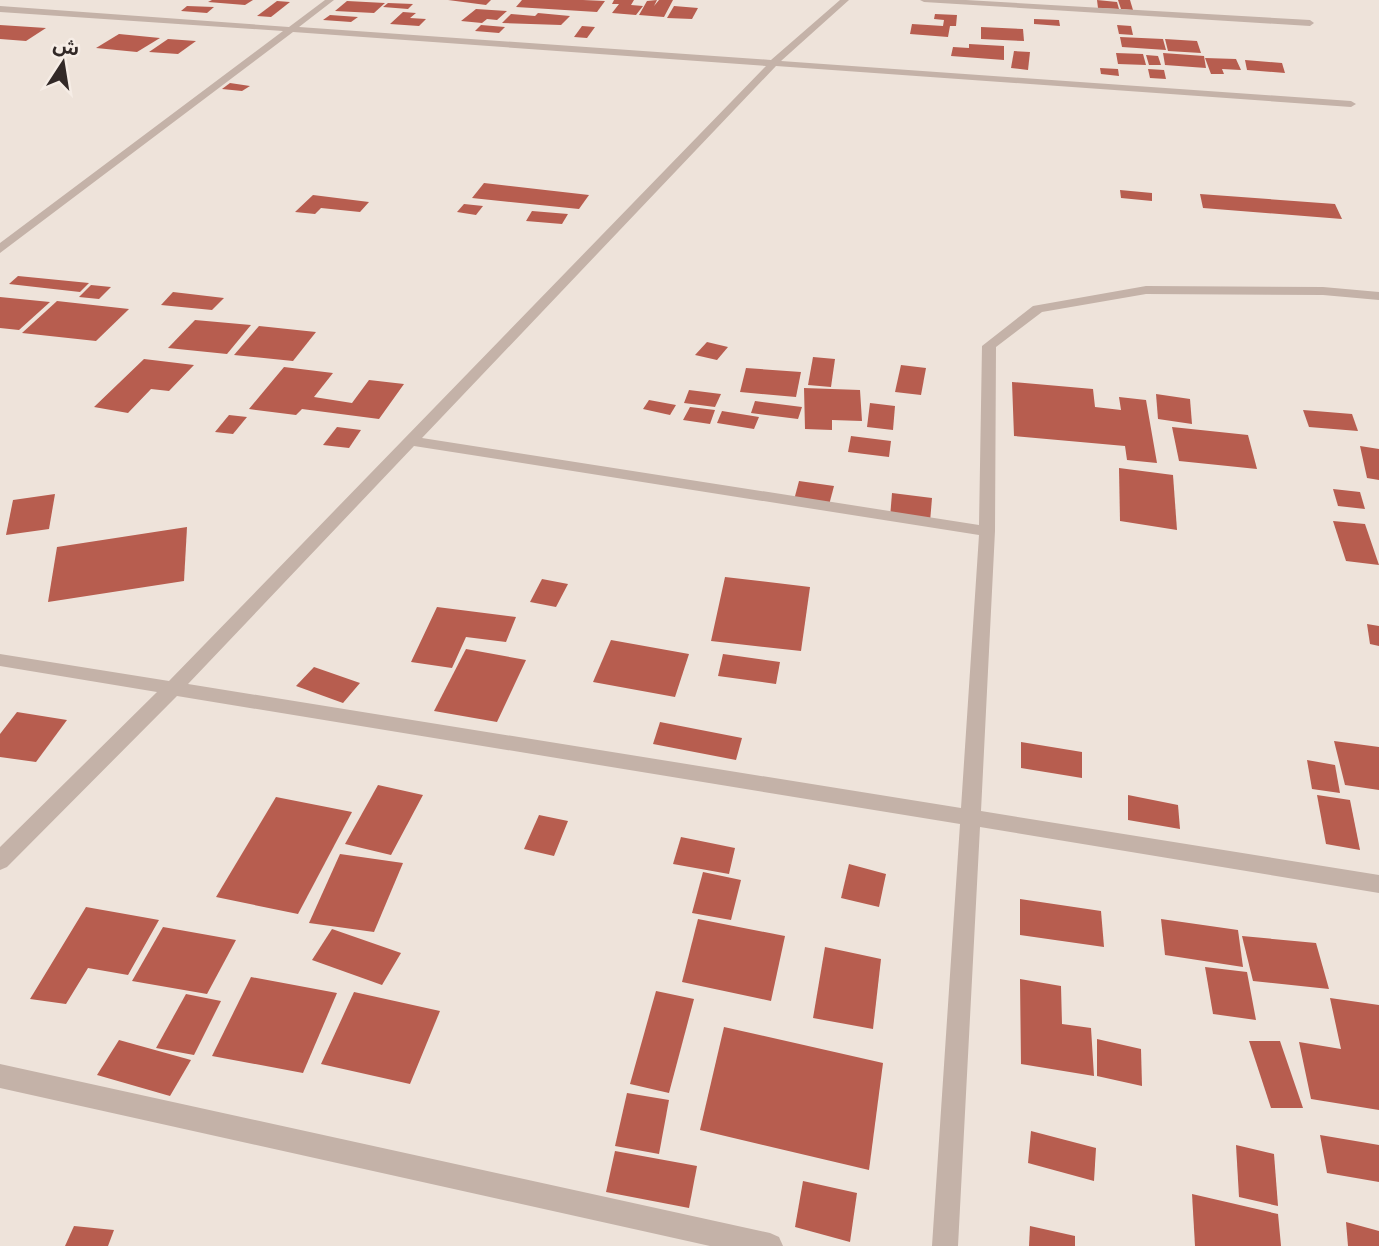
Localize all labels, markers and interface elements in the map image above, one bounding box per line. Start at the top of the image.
north arrow [28,28,98,98]
text: ش [51,33,82,62]

